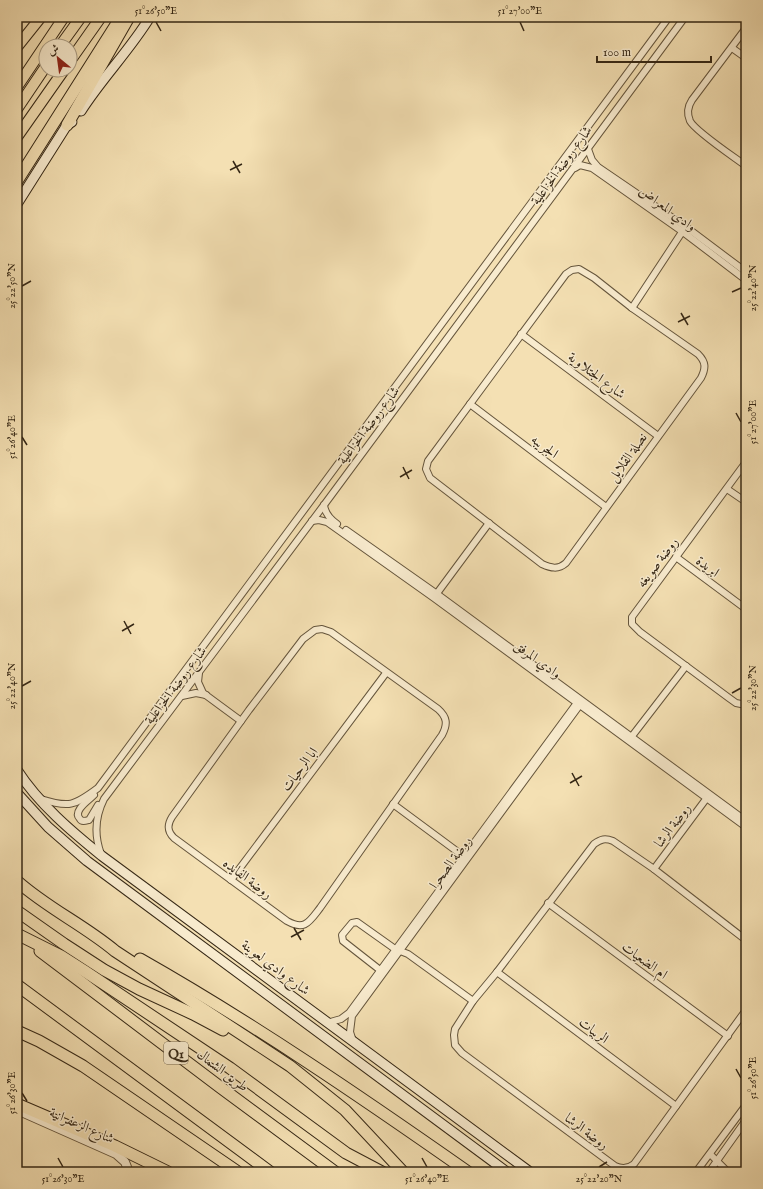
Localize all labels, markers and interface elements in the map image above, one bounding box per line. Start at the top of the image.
text: 51°26'50"E [135,5,177,18]
text: 51°27'00"E [498,5,542,18]
north arrow [38,38,78,78]
scale bar [597,38,711,64]
text: ش [45,41,62,59]
text: 100 m [603,45,631,60]
street label: شارع روضة الخزاعلية [527,123,598,210]
street label: وادي المعراض [634,182,700,237]
text: 25°22'50"N [6,263,19,309]
text: 25°22'40"N [747,264,760,312]
street label: شارع الجتلاوية [563,348,629,405]
street label: شارع روضة الخزاعلية [334,383,406,469]
text: 51°27'00"E [747,400,760,444]
text: 51°26'40"E [6,415,19,459]
street label: نصلة القلايل [604,429,653,486]
street label: الجريبه [527,431,562,463]
street label: روضة صويغه [633,534,683,591]
street label: ابريدة [692,552,723,582]
street label: وادي المرفق [509,637,565,685]
street label: شارع روضة الخزاعلية [141,643,213,729]
text: 25°22'40"N [6,662,19,710]
text: 25°22'30"N [747,665,760,711]
street label: ابا الرحيات [277,744,322,795]
street label: روضة الرشا [650,800,695,851]
street label: روضة الصحرا [426,833,476,893]
street label: روضة الفايده [219,854,276,903]
street label: شارع وادي لعوينة [236,936,313,1001]
street label: ام الضعيات [616,938,671,986]
street label: الربيات [575,1014,612,1048]
road number: Q1 [164,1042,188,1064]
street label: طريق الشمال [193,1045,252,1096]
text: 51°26'50"E [747,1057,760,1099]
text: 51°26'30"E [6,1072,19,1114]
street label: شارع الزعفرانية [46,1104,117,1150]
street label: روضة الرشا [561,1109,612,1154]
text: 51°26'30"E [42,1173,84,1186]
text: 51°26'40"E [405,1173,449,1186]
text: 25°22'20"N [576,1173,623,1186]

